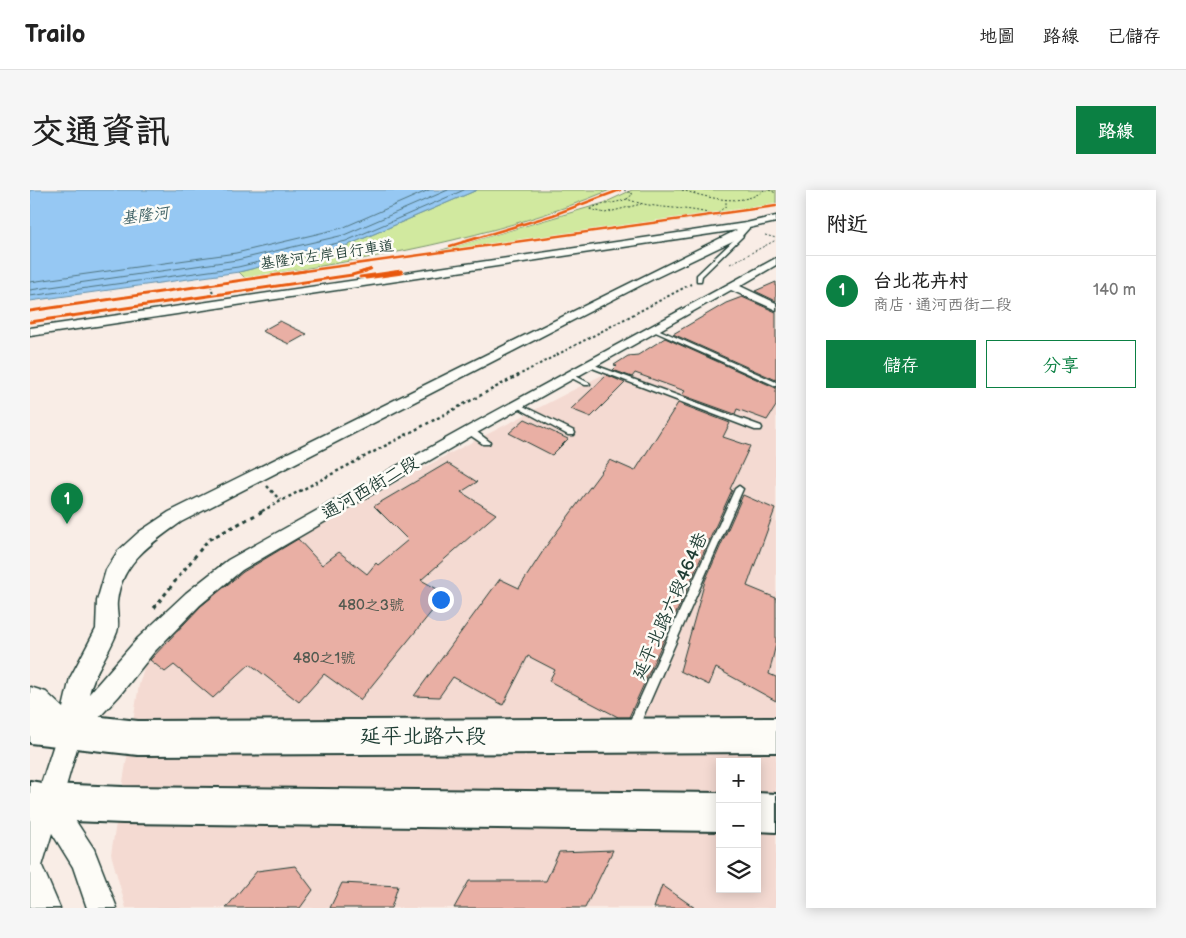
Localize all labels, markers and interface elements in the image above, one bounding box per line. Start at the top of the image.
text: Trailo [25,20,85,49]
text: 地圖 [979,26,1015,47]
text: 路線 [1043,26,1079,47]
text: 已儲存 [1107,26,1161,47]
button: 路線 [1076,106,1156,154]
text: 交通資訊 [30,111,170,154]
water label: 基隆河 [120,203,173,228]
text: 附近 [826,212,868,237]
street label: 基隆河左岸自行車道 [259,236,395,274]
text: 台北花卉村 [873,270,968,293]
text: 1 [839,281,845,300]
text: 140 m [1093,281,1136,300]
text: 商店 · 通河西街二段 [873,296,1011,315]
button: 儲存 [826,340,976,388]
button: 分享 [986,340,1136,388]
street label: 通河西街二段 [318,452,422,524]
pin: 1 [51,483,83,524]
street label: 延平北路六段464巷 [628,529,712,683]
your location [428,587,454,613]
house number: 480之3號 [338,596,404,615]
house number: 480之1號 [293,649,355,668]
street label: 延平北路六段 [360,724,486,749]
map controls [716,758,761,893]
button: + [716,758,761,803]
button: − [716,803,761,848]
button: layers [716,848,761,893]

